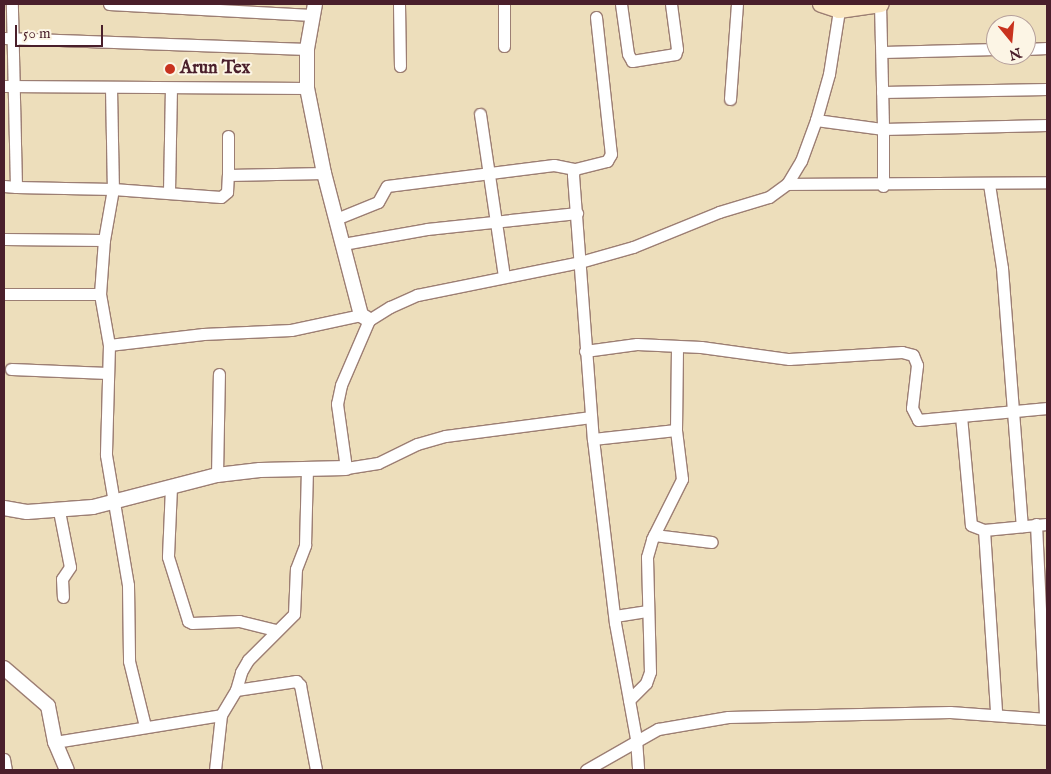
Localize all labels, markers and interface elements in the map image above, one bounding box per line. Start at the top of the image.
scale bar [18,15,105,47]
north arrow [986,15,1036,65]
text: 50 m [23,24,51,43]
text: N [1007,43,1024,64]
place label: Arun Tex [180,58,250,80]
marker: Arun Tex [164,63,176,75]

